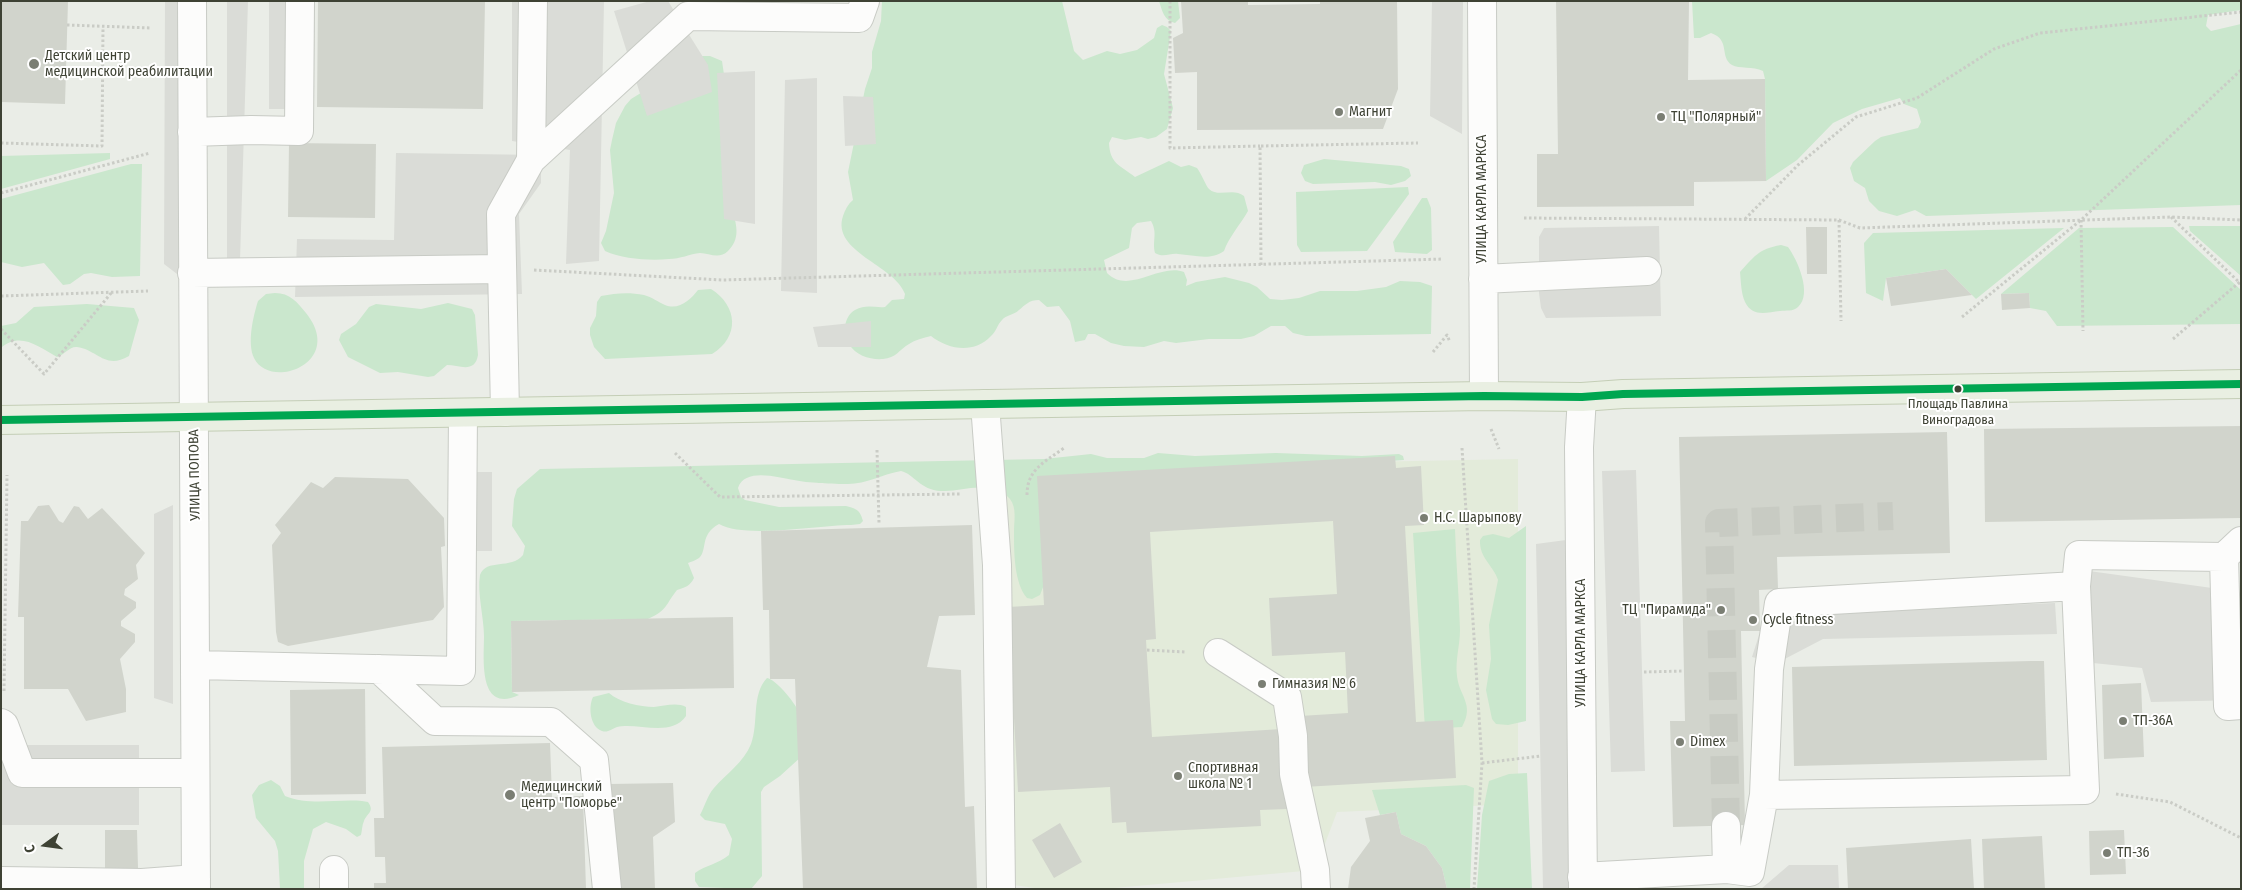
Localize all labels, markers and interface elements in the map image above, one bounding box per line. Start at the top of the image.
place label: Детский центр медицинской реабилитации [45,48,213,80]
marker: Детский центр медицинской реабилитации [27,57,41,71]
place label: Магнит [1349,104,1392,120]
marker: Магнит [1333,106,1345,118]
place label: ТЦ "Полярный" [1671,109,1761,125]
marker: ТЦ "Полярный" [1655,111,1667,123]
street label: УЛИЦА КАРЛА МАРКСА [1474,135,1490,263]
marker: Площадь Павлина Виноградова [1953,384,1963,394]
place label: Площадь Павлина Виноградова [1908,396,2008,427]
street label: УЛИЦА ПОПОВА [186,429,204,521]
place label: Н.С. Шарыпову [1434,510,1522,526]
marker: Н.С. Шарыпову [1418,512,1430,524]
street label: УЛИЦА КАРЛА МАРКСА [1573,579,1589,707]
place label: ТЦ "Пирамида" [1622,602,1711,618]
marker: ТЦ "Пирамида" [1715,604,1727,616]
place label: Cycle fitness [1763,612,1833,628]
marker: Cycle fitness [1747,614,1759,626]
place label: Гимназия № 6 [1272,676,1356,692]
marker: Гимназия № 6 [1256,678,1268,690]
place label: ТП-36А [2133,713,2173,729]
marker: ТП-36А [2117,715,2129,727]
place label: Dimex [1690,734,1725,750]
marker: Dimex [1674,736,1686,748]
place label: Спортивная школа № 1 [1188,760,1258,792]
marker: Спортивная школа № 1 [1172,770,1184,782]
place label: Медицинский центр "Поморье" [521,779,622,812]
marker: Медицинский центр "Поморье" [503,788,517,802]
north arrow [20,820,70,870]
text: С [21,843,39,854]
place label: ТП-36 [2117,845,2150,861]
marker: ТП-36 [2101,847,2113,859]

